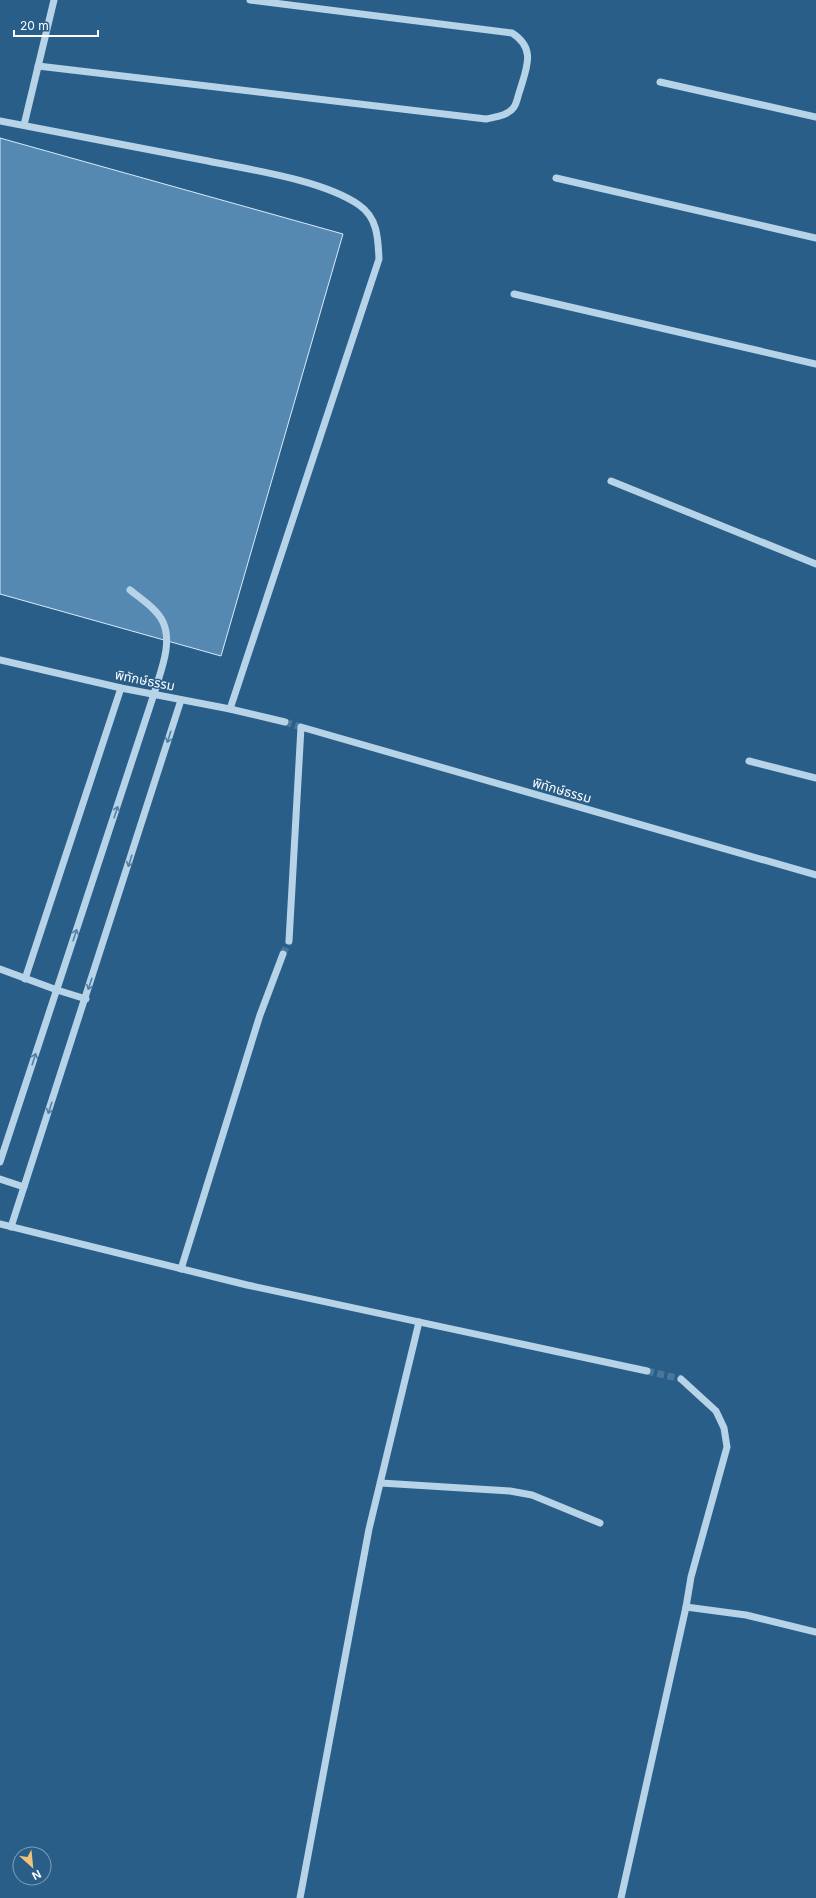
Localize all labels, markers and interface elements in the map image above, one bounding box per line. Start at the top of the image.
scale bar [14,12,98,38]
text: 20 m [20,18,49,33]
street label: พิทักษ์ธรรม [114,666,176,694]
one-way arrow [165,730,173,742]
street label: พิทักษ์ธรรม [531,774,593,806]
one-way arrow [112,806,120,818]
one-way arrow [126,854,133,867]
one-way arrow [72,929,79,942]
one-way arrow [86,978,93,991]
one-way arrow [31,1053,38,1066]
one-way arrow [46,1101,53,1114]
north arrow [12,1846,52,1886]
text: N [30,1867,43,1883]

